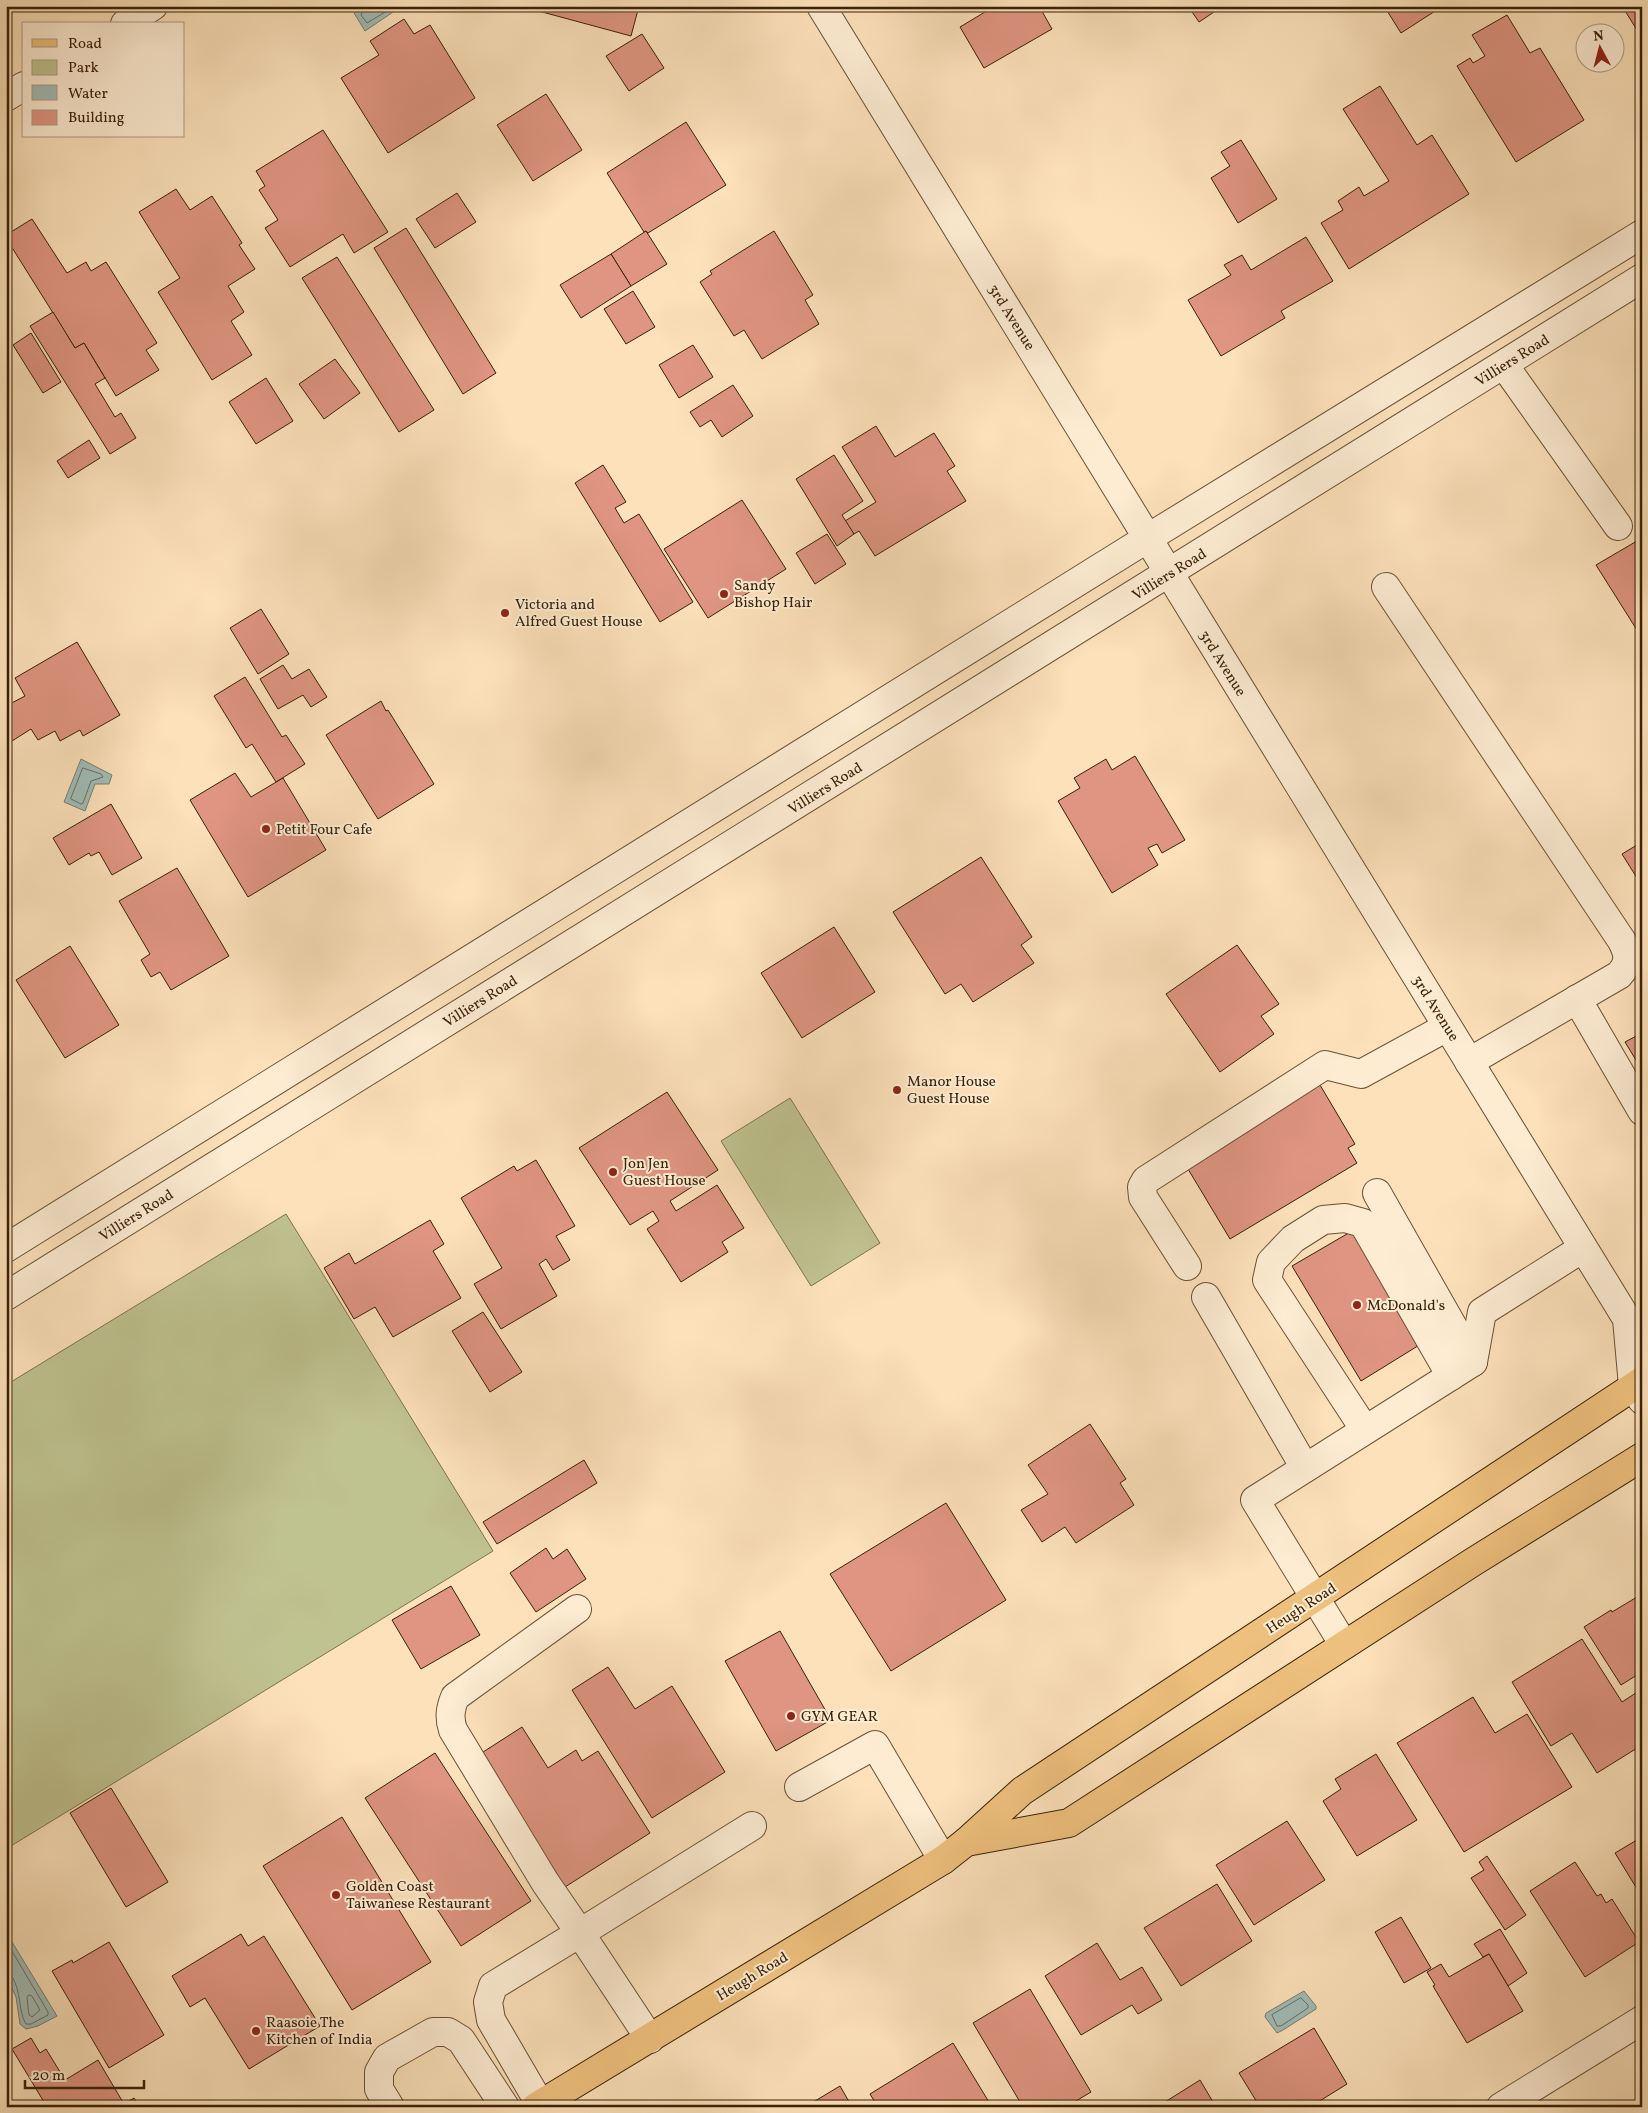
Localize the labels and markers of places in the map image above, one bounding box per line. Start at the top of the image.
place label: Sandy Bishop Hair [734,576,812,614]
marker: Sandy Bishop Hair [718,588,730,600]
place label: Victoria and Alfred Guest House [515,595,643,633]
marker: Victoria and Alfred Guest House [499,607,511,619]
place label: Petit Four Cafe [276,820,372,841]
marker: Petit Four Cafe [260,823,272,835]
place label: Manor House Guest House [907,1072,996,1110]
marker: Manor House Guest House [891,1084,903,1096]
place label: Jon Jen Guest House [623,1154,706,1192]
marker: Jon Jen Guest House [607,1166,619,1178]
place label: McDonald's [1367,1296,1445,1317]
marker: McDonald's [1351,1299,1363,1311]
place label: GYM GEAR [801,1707,878,1728]
marker: GYM GEAR [785,1710,797,1722]
place label: Golden Coast Taiwanese Restaurant [346,1877,490,1915]
marker: Golden Coast Taiwanese Restaurant [330,1889,342,1901]
place label: Raasoie The Kitchen of India [266,2013,372,2051]
marker: Raasoie The Kitchen of India [250,2025,262,2037]

